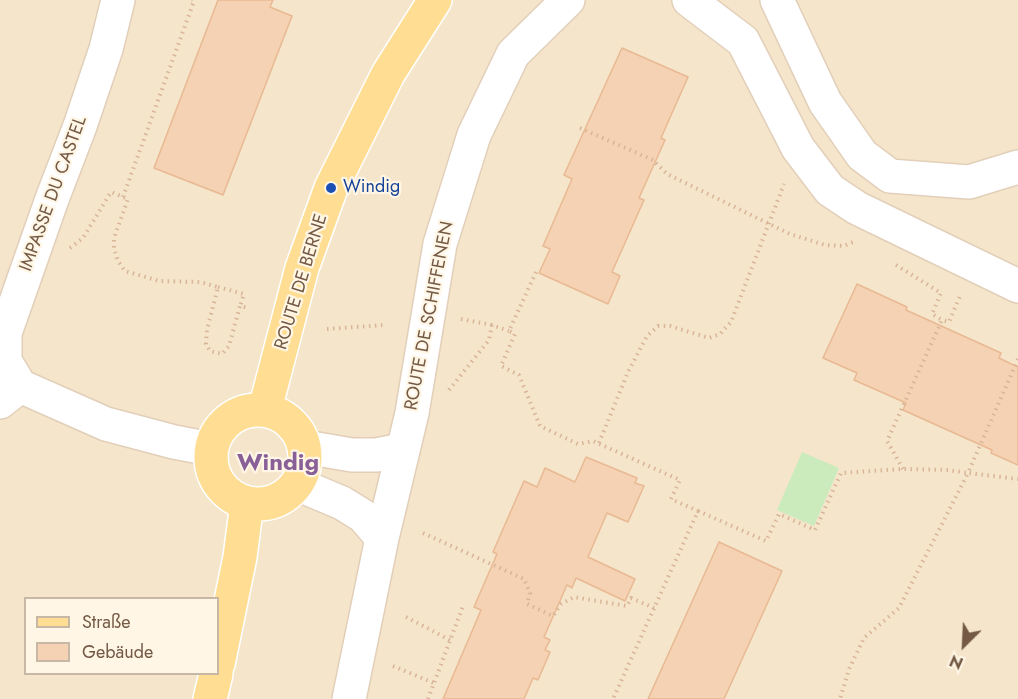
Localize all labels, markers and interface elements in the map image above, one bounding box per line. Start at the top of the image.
street label: IMPASSE DU CASTEL [16,113,92,275]
place label: Windig [343,177,400,199]
marker: Windig [324,181,338,195]
street label: ROUTE DE BERNE [271,212,333,352]
street label: ROUTE DE SCHIFFENEN [401,220,459,412]
district label: Windig [237,450,319,478]
legend [24,597,219,675]
text: Straße [82,609,130,635]
north arrow [934,615,994,675]
text: Gebäude [82,639,153,665]
text: N [946,649,967,675]

